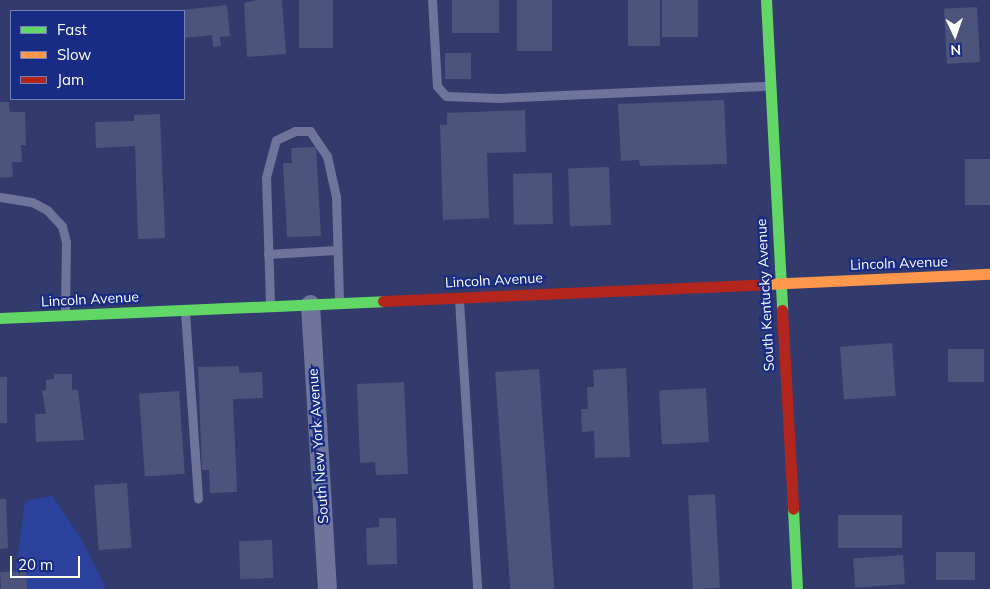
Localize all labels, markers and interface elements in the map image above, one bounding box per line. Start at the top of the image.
legend [10,10,185,100]
north arrow [930,10,980,60]
text: Fast [57,20,87,39]
text: N [950,41,962,59]
text: Slow [57,45,91,64]
text: Jam [57,70,84,89]
street label: South Kentucky Avenue [753,218,777,372]
street label: Lincoln Avenue [850,253,948,273]
street label: Lincoln Avenue [445,269,543,291]
street label: Lincoln Avenue [41,288,139,310]
street label: South New York Avenue [304,368,332,524]
scale bar [12,546,82,578]
text: 20 m [18,555,53,574]

